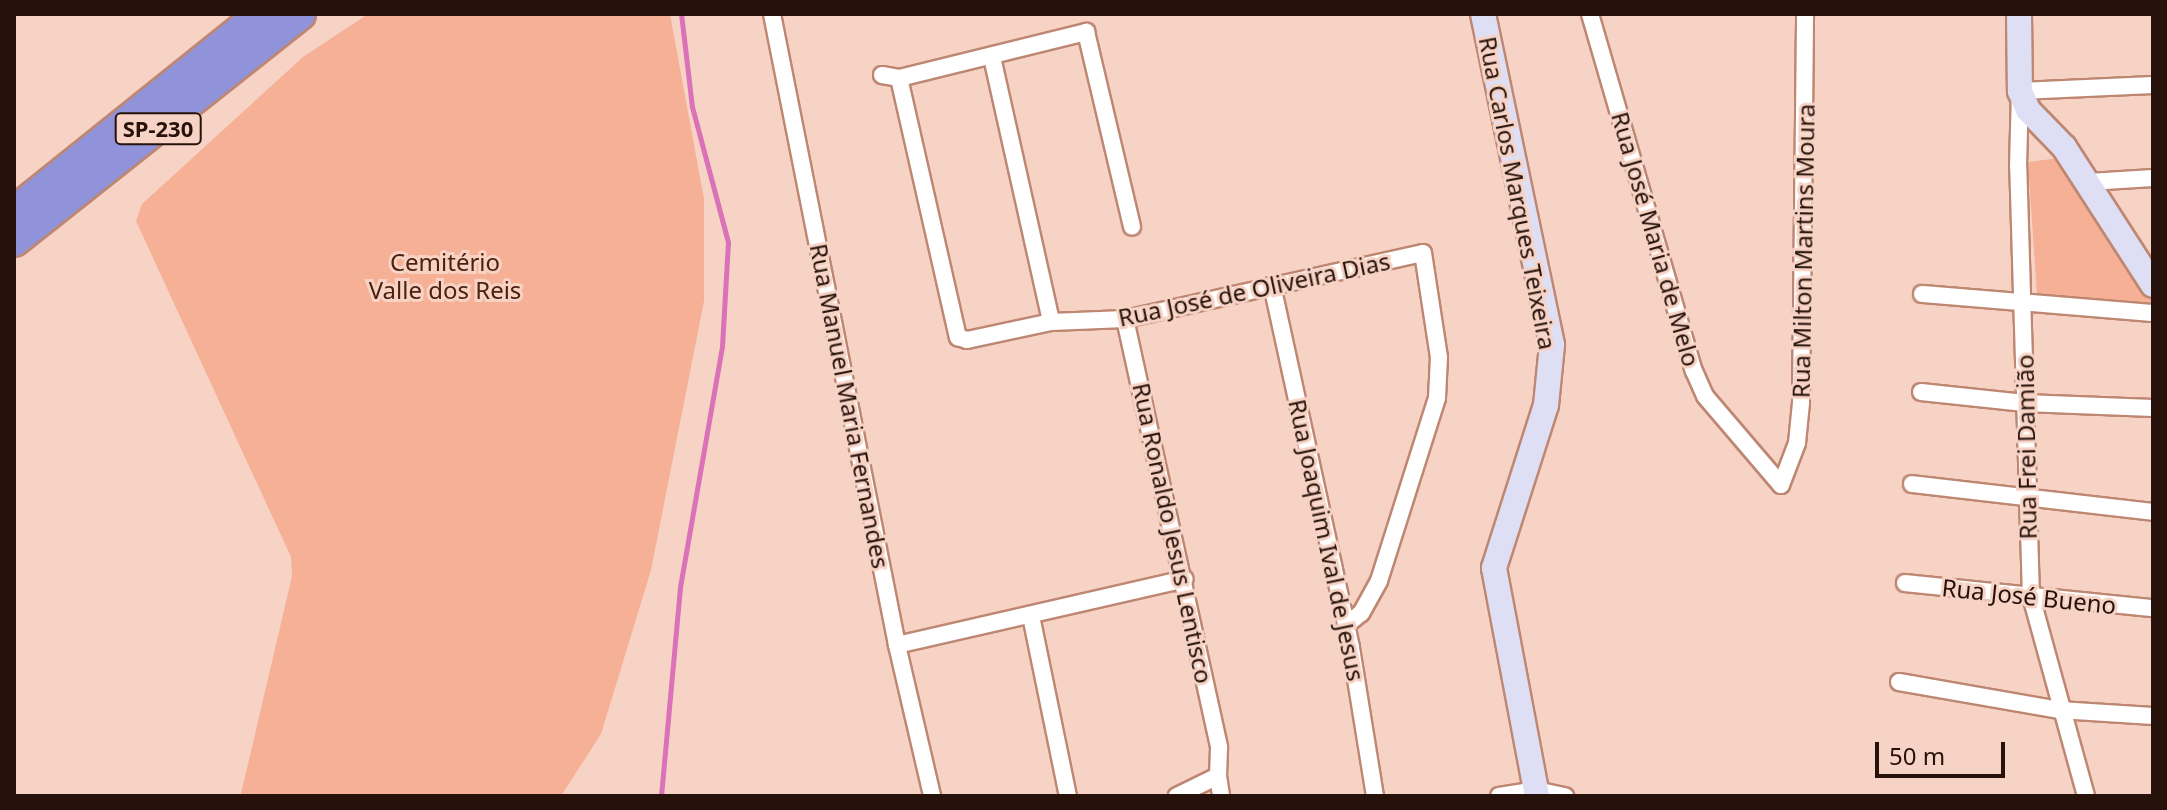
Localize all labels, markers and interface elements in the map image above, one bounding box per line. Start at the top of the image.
street label: Rua Carlos Marques Teixeira [1474,34,1562,352]
street label: Rua Milton Martins Moura [1786,104,1820,398]
street label: Rua José Maria de Melo [1606,108,1706,370]
road number: SP-230 [114,111,202,147]
street label: Rua Manuel Maria Fernandes [804,241,896,571]
street label: Rua José de Oliveira Dias [1115,246,1393,332]
park label: Cemitério Valle dos Reis [369,248,521,304]
street label: Rua Frei Damião [2010,354,2042,540]
street label: Rua Ronaldo Jesus Lentisco [1127,380,1219,686]
street label: Rua Joaquim Ival de Jesus [1283,397,1371,683]
street label: Rua José Bueno [1940,573,2118,619]
scale bar [1879,726,2009,776]
text: 50 m [1889,739,1945,772]

